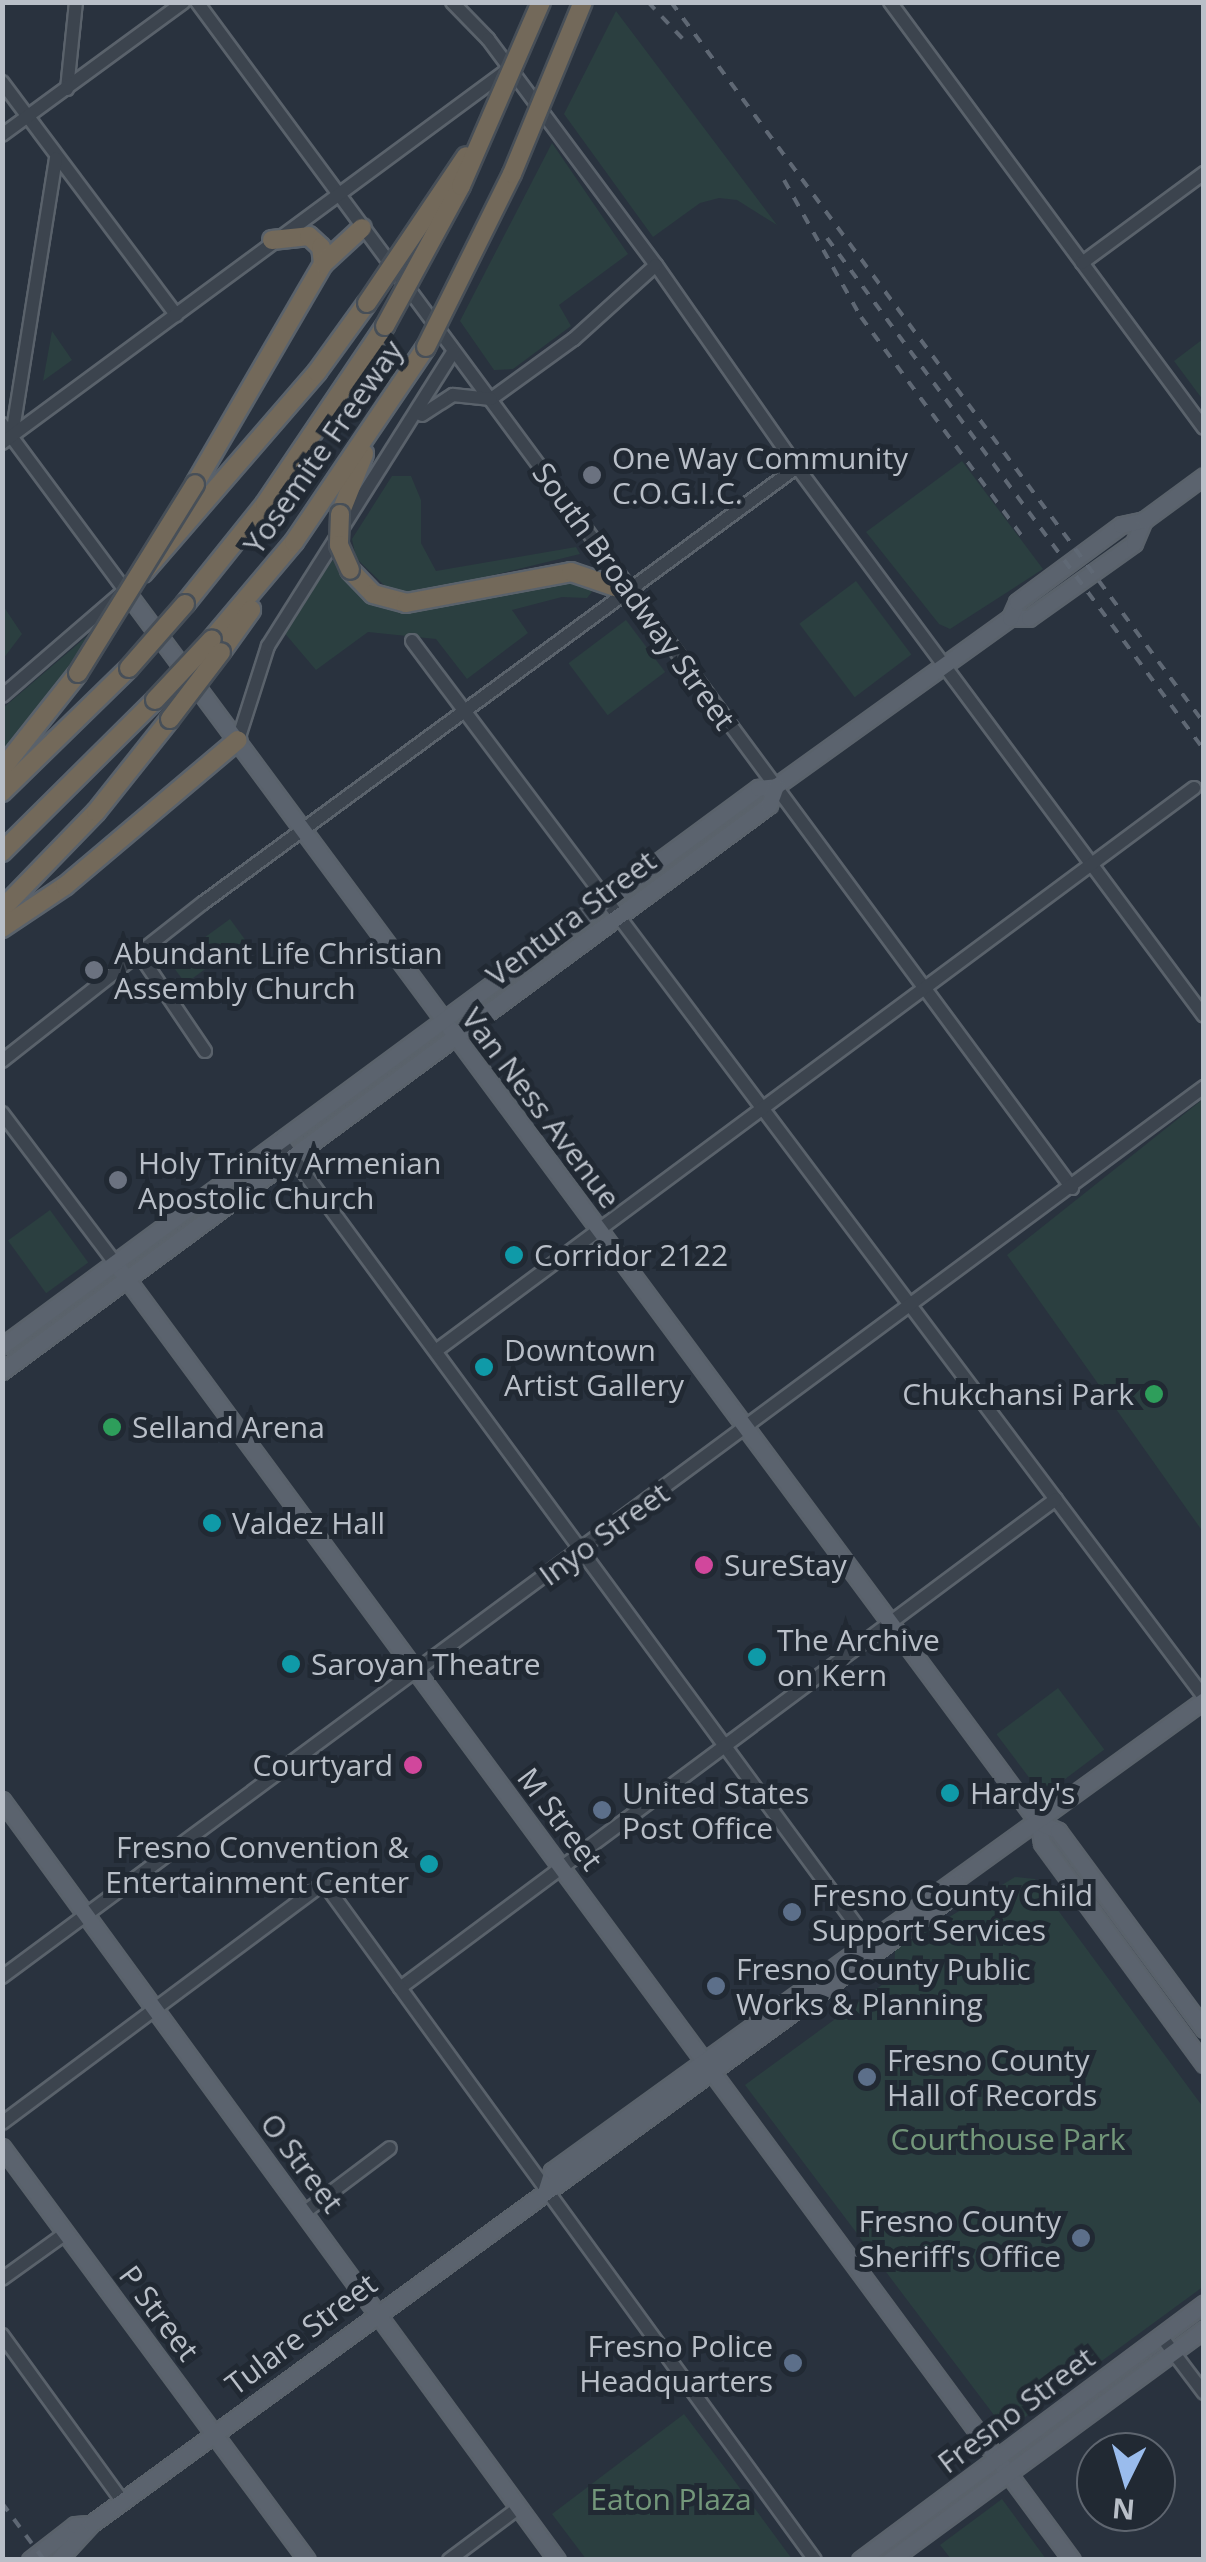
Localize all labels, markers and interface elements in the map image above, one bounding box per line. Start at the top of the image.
street label: Yosemite Freeway [236,333,410,561]
place label: One Way Community C.O.G.I.C. [612,440,908,510]
street label: South Broadway Street [525,456,743,736]
marker: One Way Community C.O.G.I.C. [581,464,603,486]
street label: Ventura Street [479,843,663,993]
place label: Abundant Life Christian Assembly Church [114,935,443,1006]
marker: Abundant Life Christian Assembly Church [83,959,105,981]
street label: Van Ness Avenue [454,1001,628,1215]
place label: Holy Trinity Armenian Apostolic Church [138,1145,441,1216]
marker: Holy Trinity Armenian Apostolic Church [107,1169,129,1191]
place label: Corridor 2122 [534,1237,728,1273]
marker: Corridor 2122 [503,1244,525,1266]
place label: Downtown Artist Gallery [504,1332,684,1402]
marker: Downtown Artist Gallery [473,1356,495,1378]
place label: Chukchansi Park [902,1376,1134,1412]
marker: Chukchansi Park [1143,1383,1165,1405]
place label: Selland Arena [132,1409,325,1445]
marker: Selland Arena [101,1416,123,1438]
street label: Inyo Street [532,1475,676,1593]
place label: Valdez Hall [232,1505,385,1541]
marker: Valdez Hall [201,1512,223,1534]
place label: SureStay [724,1547,847,1583]
marker: SureStay [693,1554,715,1576]
place label: The Archive on Kern [777,1622,940,1692]
place label: Saroyan Theatre [311,1646,541,1682]
marker: The Archive on Kern [746,1646,768,1668]
marker: Saroyan Theatre [280,1653,302,1675]
place label: Courtyard [252,1747,393,1783]
marker: Courtyard [402,1754,424,1776]
street label: M Street [510,1761,610,1877]
place label: United States Post Office [622,1775,809,1846]
place label: Hardy's [970,1775,1075,1811]
marker: Hardy's [939,1782,961,1804]
marker: United States Post Office [591,1799,613,1821]
place label: Fresno Convention & Entertainment Center [105,1829,409,1900]
marker: Fresno Convention & Entertainment Center [418,1853,440,1875]
place label: Fresno County Child Support Services [812,1877,1093,1948]
marker: Fresno County Child Support Services [781,1901,803,1923]
place label: Fresno County Public Works & Planning [736,1951,1031,2022]
marker: Fresno County Public Works & Planning [705,1975,727,1997]
place label: Fresno County Hall of Records [887,2042,1097,2112]
marker: Fresno County Hall of Records [856,2066,878,2088]
street label: O Street [253,2106,351,2220]
park label: Courthouse Park [891,2121,1125,2157]
place label: Fresno County Sheriff's Office [858,2203,1061,2274]
marker: Fresno County Sheriff's Office [1070,2227,1092,2249]
street label: P Street [112,2258,206,2368]
street label: Tulare Street [218,2266,384,2402]
place label: Fresno Police Headquarters [579,2328,773,2398]
street label: Fresno Street [931,2339,1101,2481]
marker: Fresno Police Headquarters [782,2352,804,2374]
north arrow [1076,2432,1176,2532]
park label: Eaton Plaza [590,2481,752,2517]
text: N [1111,2490,1137,2530]

